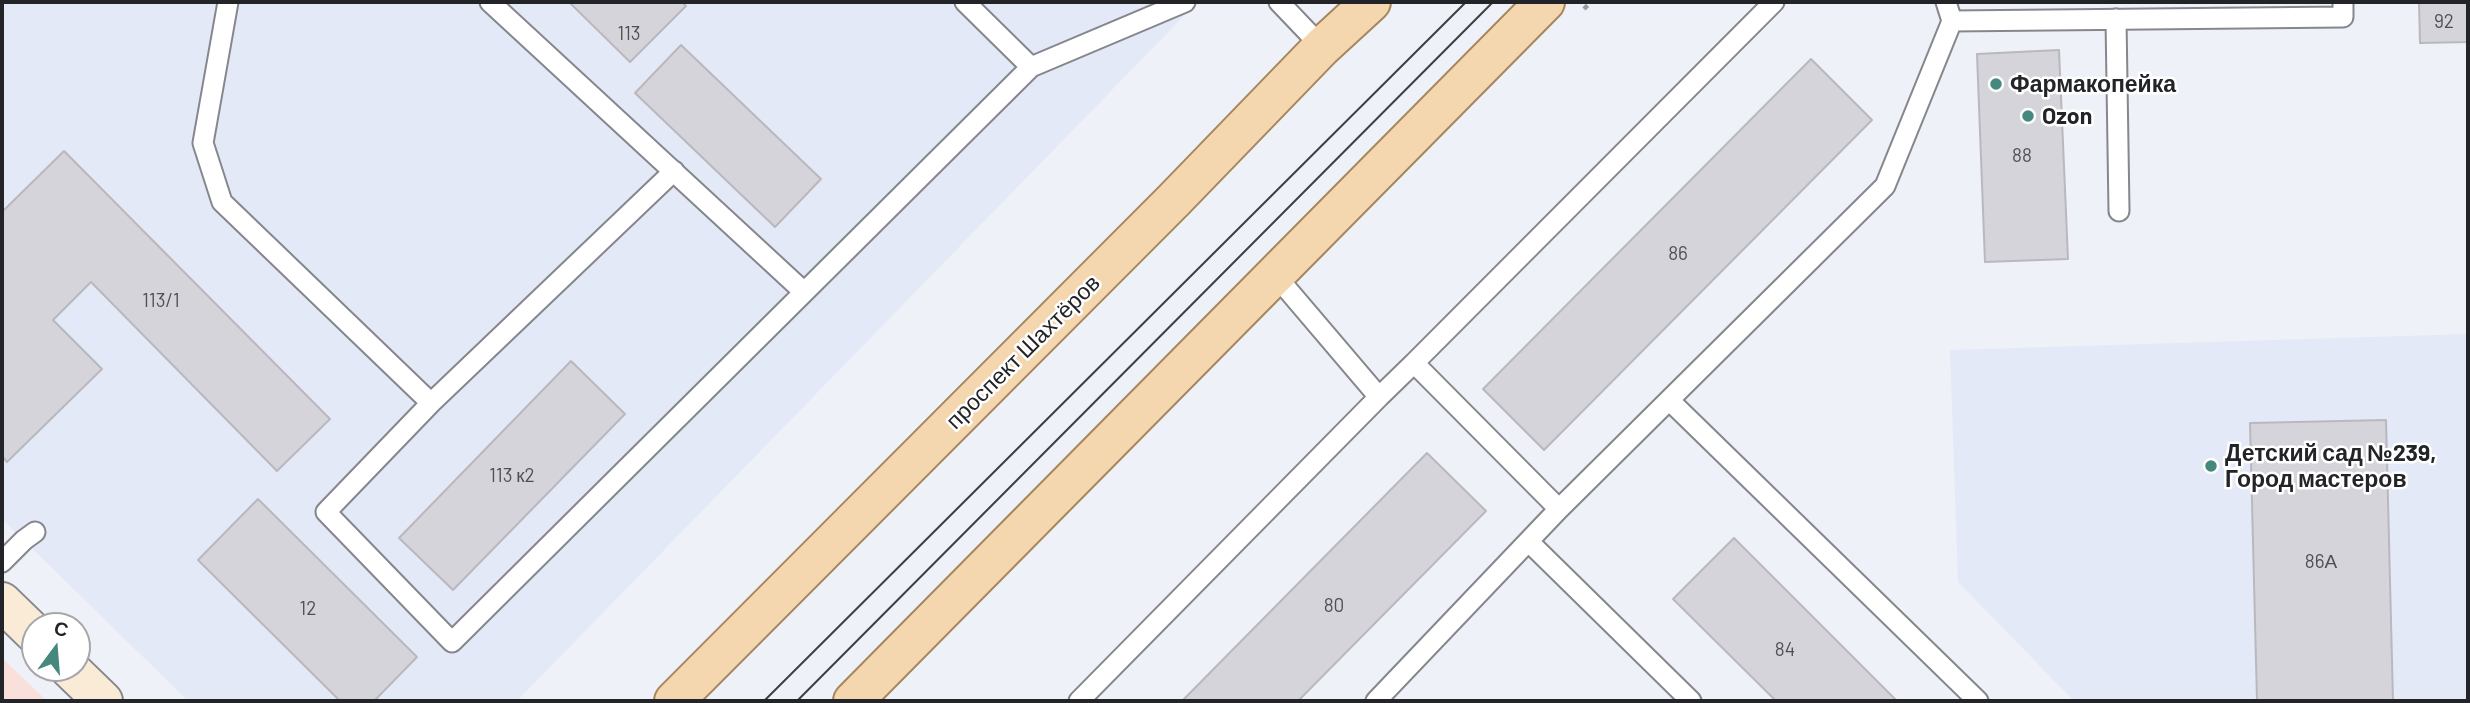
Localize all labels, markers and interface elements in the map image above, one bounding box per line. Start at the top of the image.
house number: 92 [2434,11,2454,33]
house number: 113 [617,23,641,45]
place label: Фармакопейка [2010,70,2176,98]
marker: Фармакопейка [1988,76,2004,92]
place label: Ozon [2042,102,2092,130]
marker: Ozon [2020,108,2036,124]
house number: 88 [2012,145,2032,167]
house number: 86 [1668,243,1688,265]
street label: проспект Шахтёров [940,269,1106,435]
house number: 113/1 [142,290,180,312]
place label: Детский сад №239, Город мастеров [2225,439,2436,493]
marker: Детский сад №239, Город мастеров [2203,458,2219,474]
house number: 113 к2 [489,465,535,487]
house number: 86А [2305,551,2337,573]
house number: 80 [1324,595,1344,617]
house number: 12 [300,598,316,620]
north arrow [21,612,91,682]
text: С [52,615,71,641]
house number: 84 [1775,639,1795,661]

